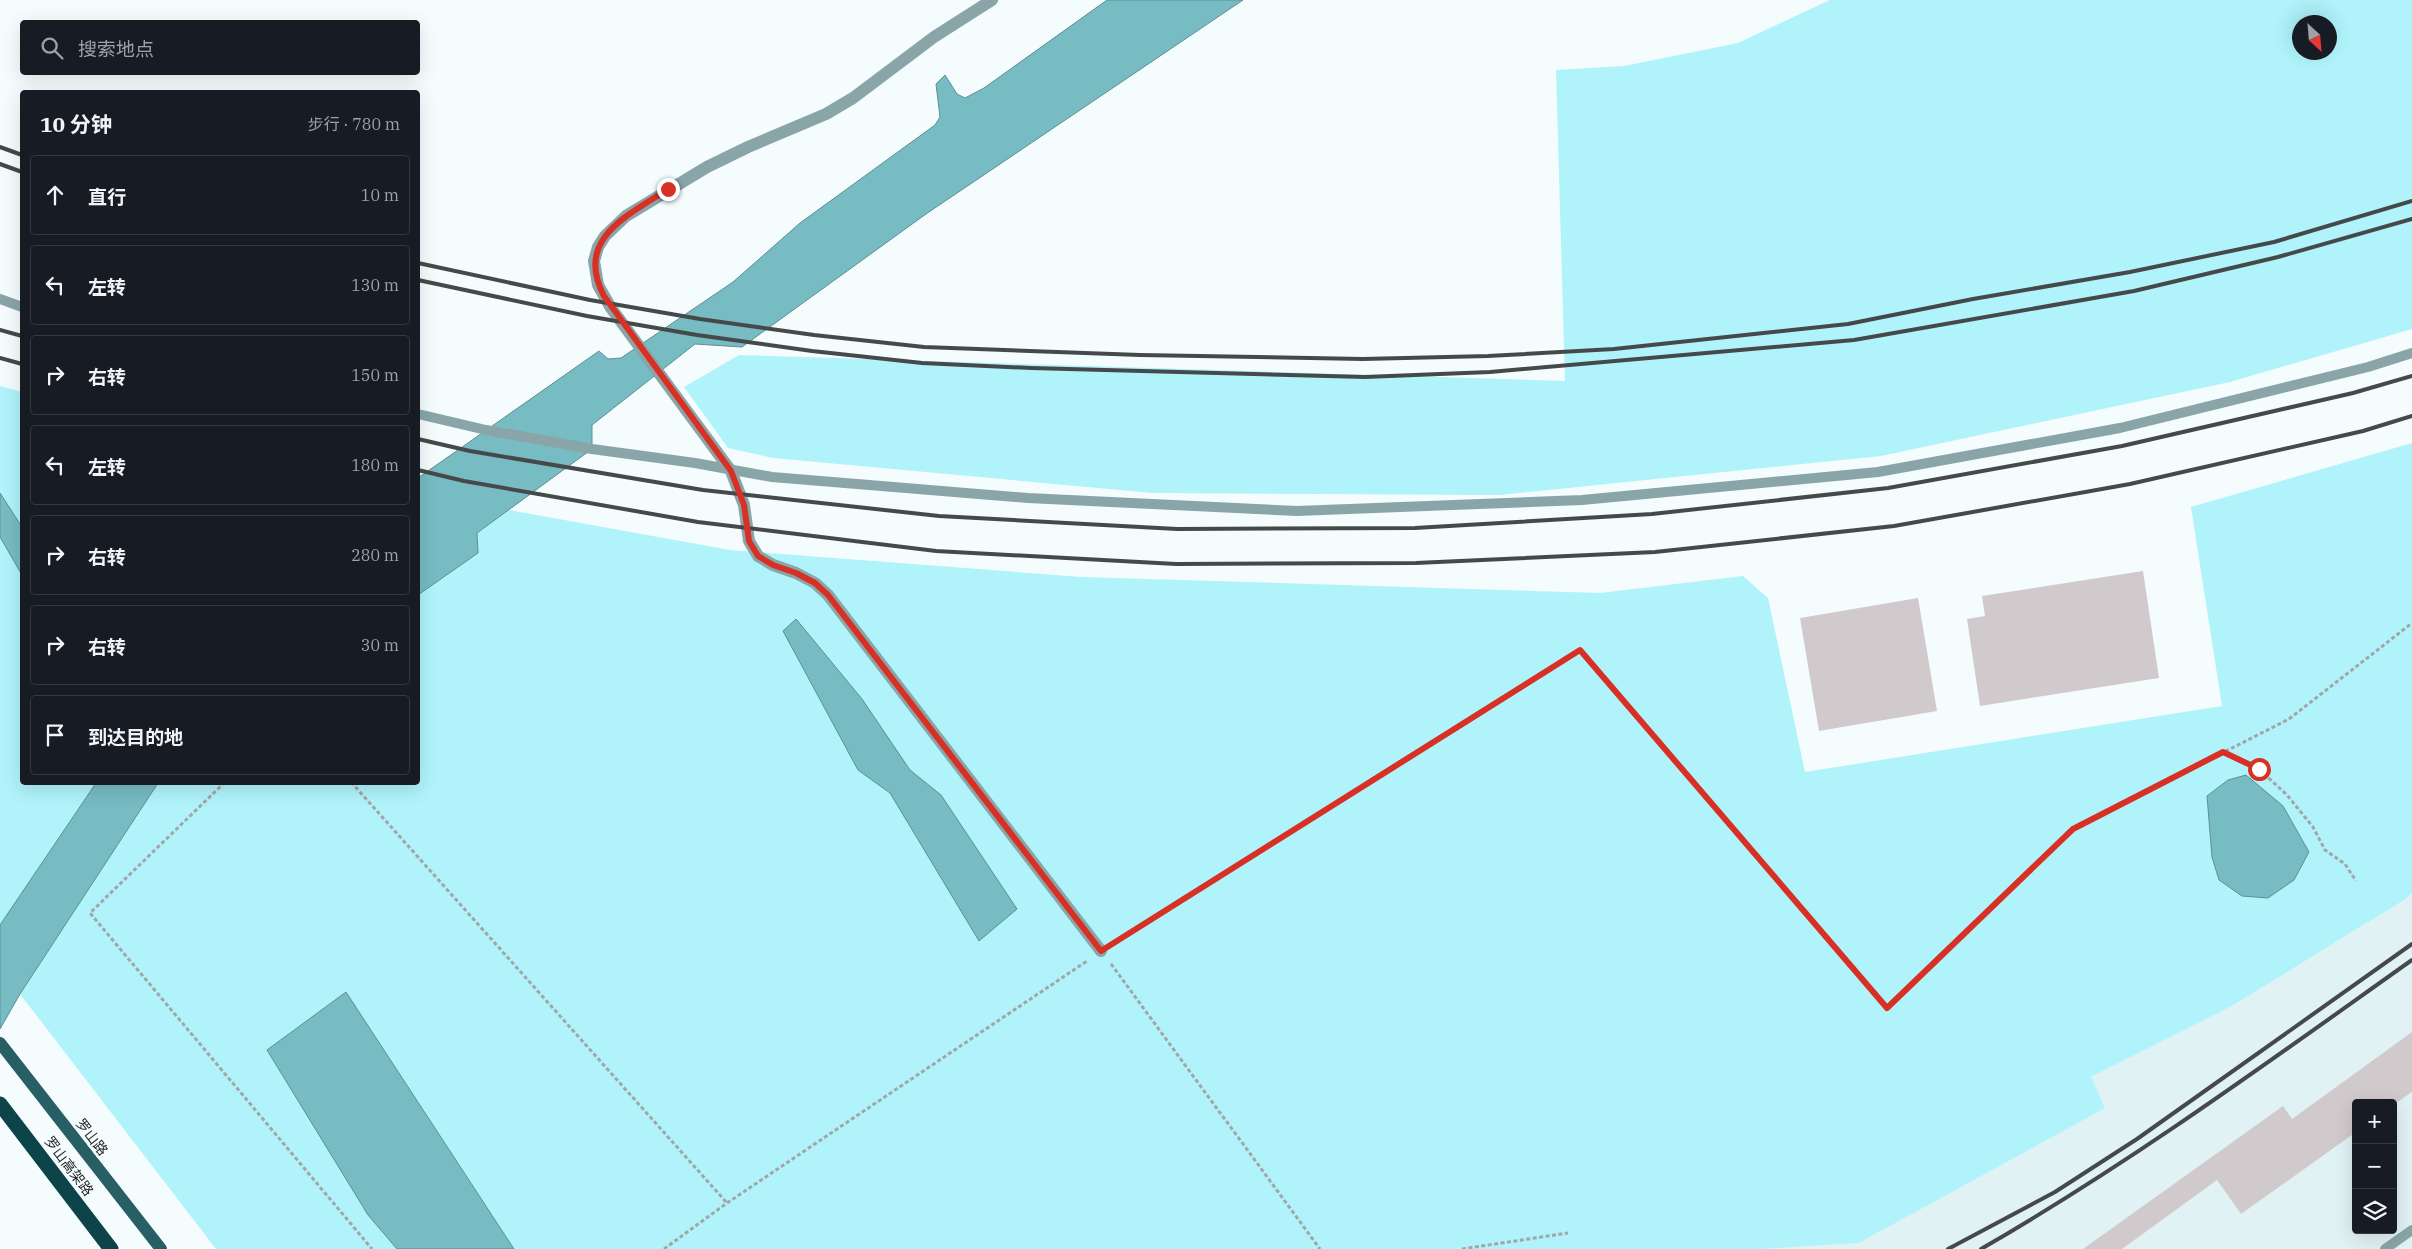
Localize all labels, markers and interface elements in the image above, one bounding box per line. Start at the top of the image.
north arrow [2292,15,2337,60]
search box [20,20,420,75]
icon: search [38,34,66,62]
text: 搜索地点 [78,37,154,61]
text: 10 分钟 [40,110,112,138]
text: 步行 · 780 m [308,114,400,134]
route end [657,178,680,201]
icon: ahead [41,181,69,209]
text: 直行 [88,185,126,209]
text: 10 m [361,185,399,205]
icon: left [41,271,69,299]
text: 左转 [88,275,126,299]
text: 130 m [351,275,399,295]
icon: right [41,361,69,389]
text: 右转 [88,365,126,389]
text: 150 m [351,365,399,385]
icon: left [41,451,69,479]
text: 左转 [88,455,126,479]
text: 180 m [351,455,399,475]
icon: right [41,541,69,569]
text: 右转 [88,545,126,569]
text: 280 m [351,545,399,565]
icon: right [41,631,69,659]
text: 右转 [88,635,126,659]
text: 30 m [361,635,399,655]
icon: arrive [41,721,69,749]
text: 到达目的地 [88,725,183,749]
route start [2248,758,2271,781]
map controls [2352,1099,2397,1234]
button: + [2352,1099,2397,1144]
street label: 罗山路 [72,1115,112,1159]
street label: 罗山高架路 [41,1133,97,1199]
button: − [2352,1144,2397,1189]
button: layers [2352,1189,2397,1234]

